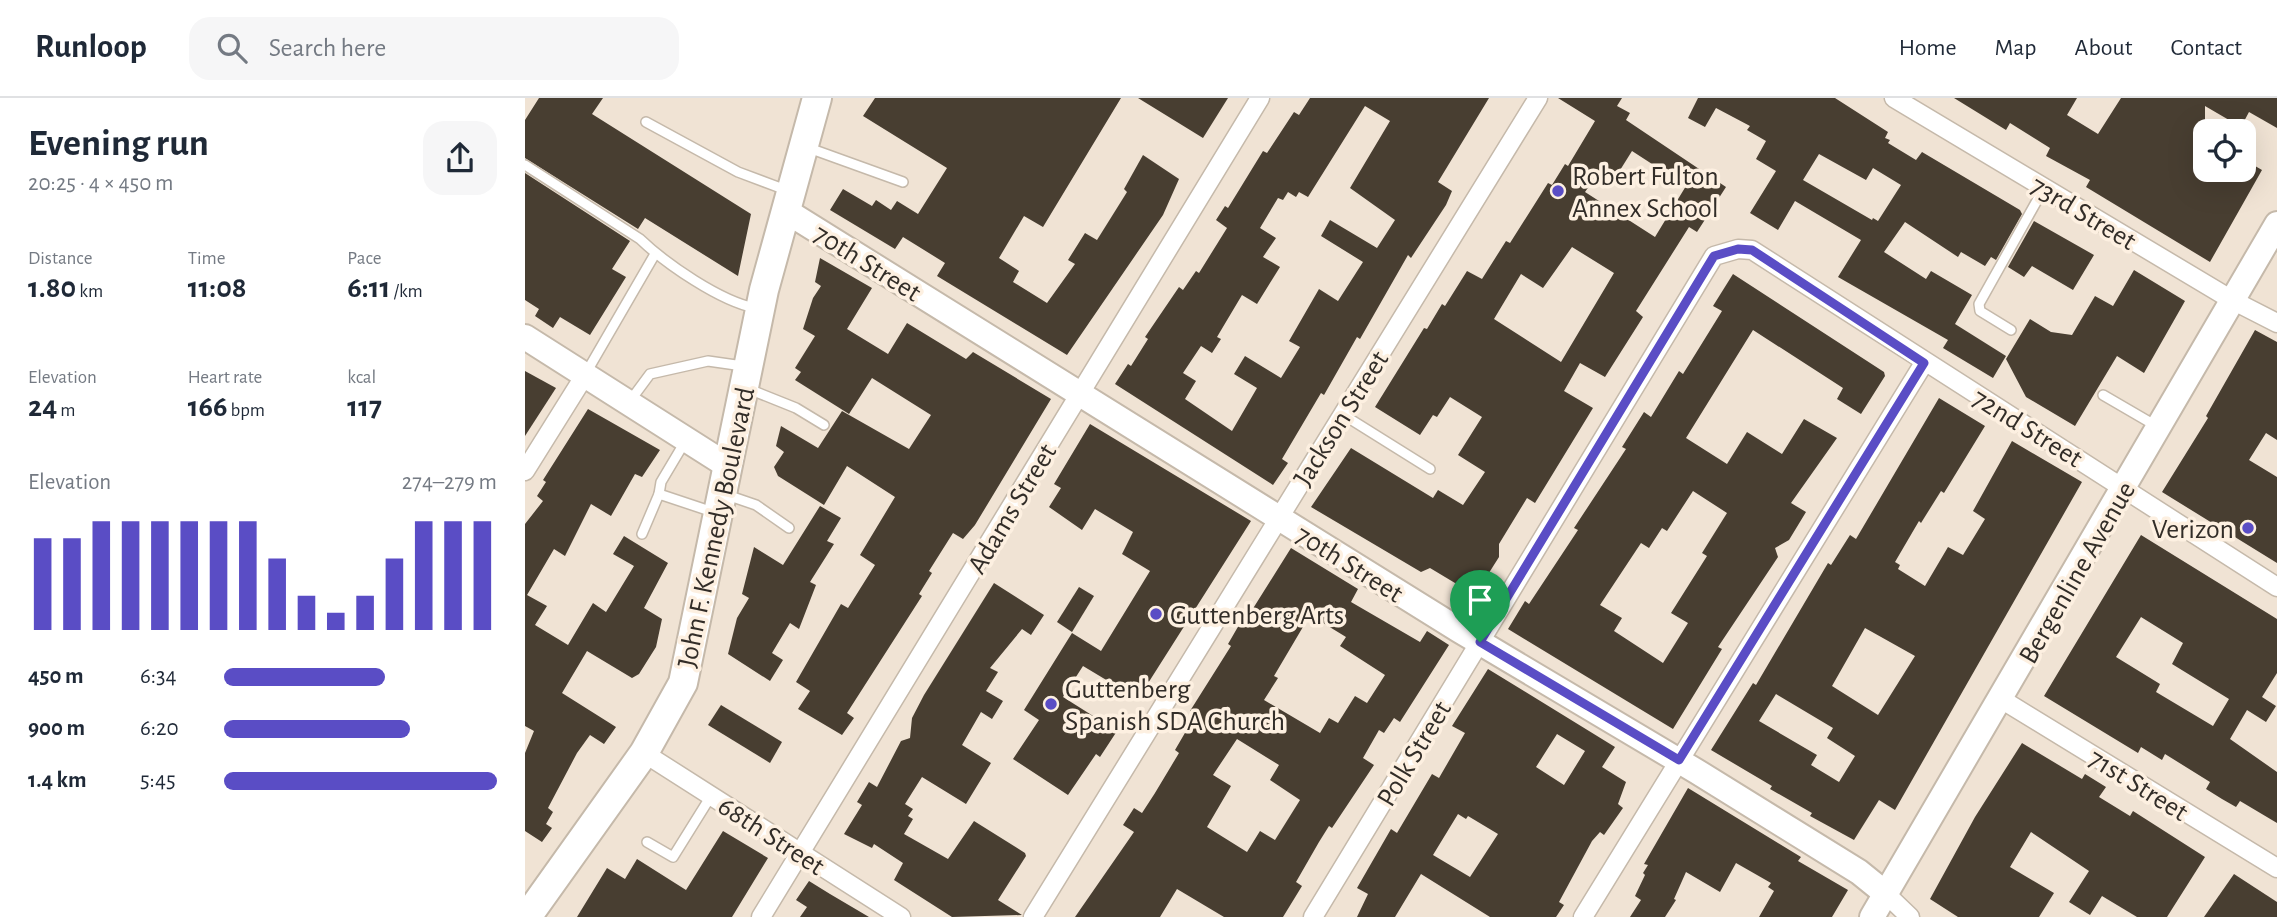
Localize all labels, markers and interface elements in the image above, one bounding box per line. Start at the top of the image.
search box [189,17,679,80]
icon: search [213,29,251,67]
text: Runloop [35,31,147,64]
text: Search here [269,35,386,61]
text: Home [1899,36,1957,60]
text: Map [1995,36,2037,60]
text: About [2075,36,2132,60]
text: Contact [2170,36,2242,60]
map controls [2193,119,2256,182]
button: locate [2193,119,2256,182]
button: share [423,121,497,195]
text: Evening run [28,125,209,163]
place label: Robert Fulton Annex School [1572,163,1719,223]
text: 20:25 · 4 × 450 m [28,172,174,195]
street label: 73rd Street [2026,172,2140,256]
marker: Robert Fulton Annex School [1550,183,1566,199]
street label: 70th Street [808,220,925,308]
text: Distance [28,249,92,268]
text: Time [188,249,226,268]
text: Pace [347,249,382,268]
text: 1.80 [28,273,76,303]
text: 11:08 [188,273,247,303]
text: 6:11 [347,273,390,303]
text: km [76,282,103,301]
text: /km [390,282,423,301]
street label: Jackson Street [1289,347,1394,492]
text: Elevation [28,368,97,387]
text: Heart rate [188,368,262,387]
text: kcal [347,368,376,387]
street label: 72nd Street [1967,384,2087,473]
street label: John F. Kennedy Boulevard [674,385,760,670]
text: 24 [28,392,57,422]
text: 166 [188,392,227,422]
text: 117 [347,392,382,422]
text: m [57,401,76,420]
text: bpm [227,401,265,420]
street label: Adams Street [963,439,1062,579]
text: Elevation [28,471,111,494]
text: 274–279 m [402,471,497,494]
street label: Bergenline Avenue [2014,477,2141,669]
place label: Verizon [2152,516,2234,544]
marker: Verizon [2240,520,2256,536]
street label: 70th Street [1290,521,1407,609]
pin [1450,570,1510,642]
icon: arrive [1461,581,1499,619]
place label: Guttenberg Arts [1170,602,1344,630]
marker: Guttenberg Arts [1148,606,1164,622]
text: 450 m [28,665,84,688]
text: 6:34 [140,665,177,688]
place label: Guttenberg Spanish SDA Church [1065,676,1285,736]
marker: Guttenberg Spanish SDA Church [1043,696,1059,712]
street label: Polk Street [1372,696,1457,812]
text: 900 m [28,717,85,740]
text: 6:20 [140,717,179,740]
street label: 71st Street [2083,744,2193,827]
text: 1.4 km [28,769,87,792]
text: 5:45 [140,769,176,792]
street label: 68th Street [713,792,829,881]

